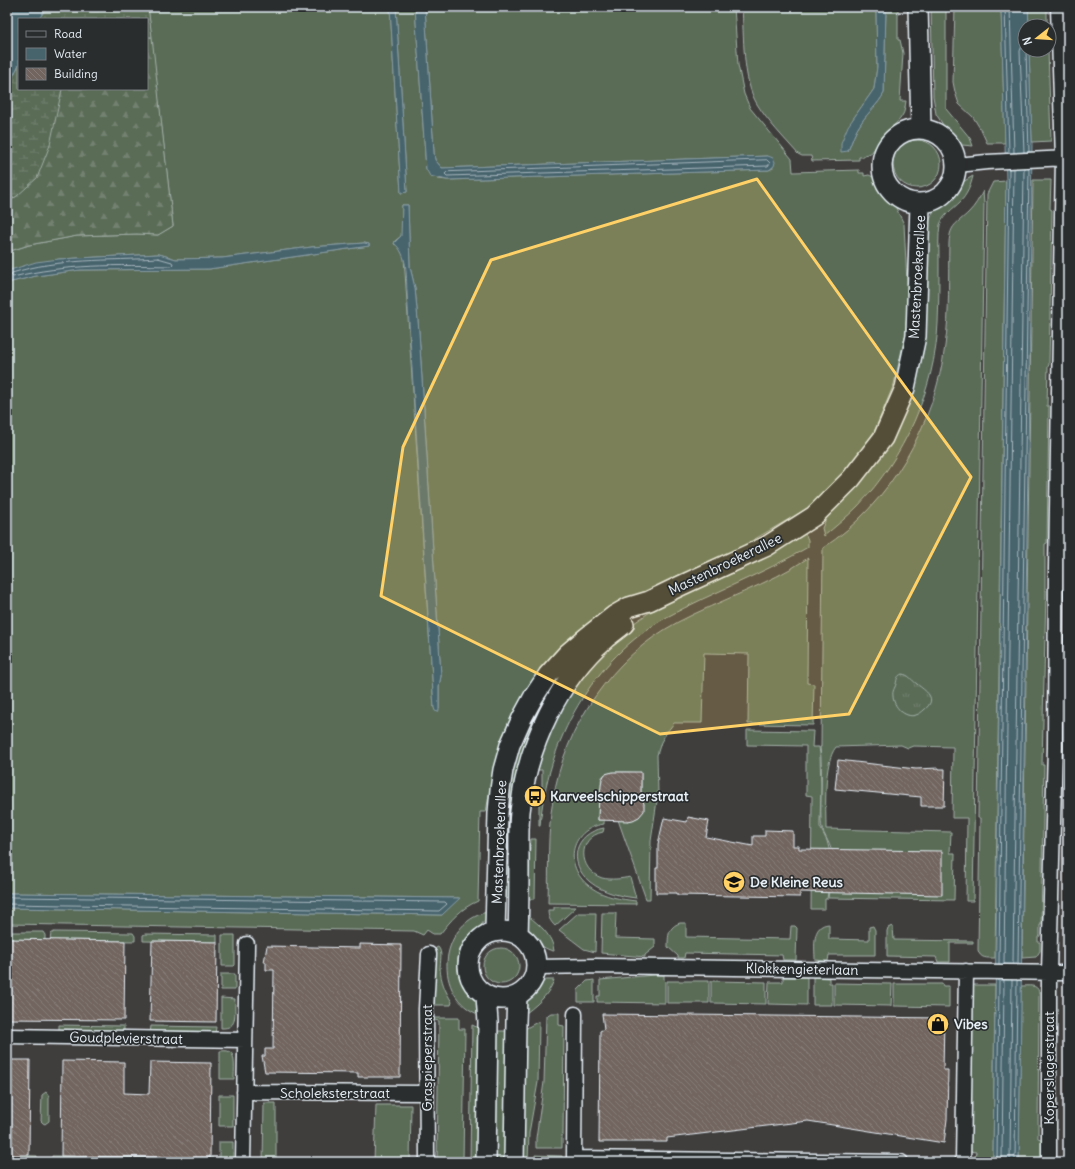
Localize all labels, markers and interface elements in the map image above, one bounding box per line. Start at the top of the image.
legend [18,18,148,90]
north arrow [1017,18,1057,58]
text: Road [54,26,82,41]
text: N [1020,35,1035,47]
text: Water [54,46,87,61]
text: Building [54,66,98,81]
street label: Mastenbroekerallee [905,215,929,339]
street label: Mastenbroekerallee [665,529,785,599]
street label: Mastenbroekerallee [488,780,510,904]
bus stop icon: Karveelschipperstraat [522,783,548,809]
place label: Karveelschipperstraat [550,787,689,805]
school or university icon: De Kleine Reus [721,869,747,895]
place label: De Kleine Reus [750,873,844,891]
street label: Klokkengieterlaan [745,959,859,979]
street label: Graspieperstraat [418,1004,436,1112]
shop icon: Vibes [925,1011,951,1037]
street label: Koperslagerstraat [1040,1011,1058,1125]
place label: Vibes [954,1015,988,1033]
street label: Goudplevierstraat [69,1028,183,1048]
street label: Scholeksterstraat [280,1084,390,1102]

